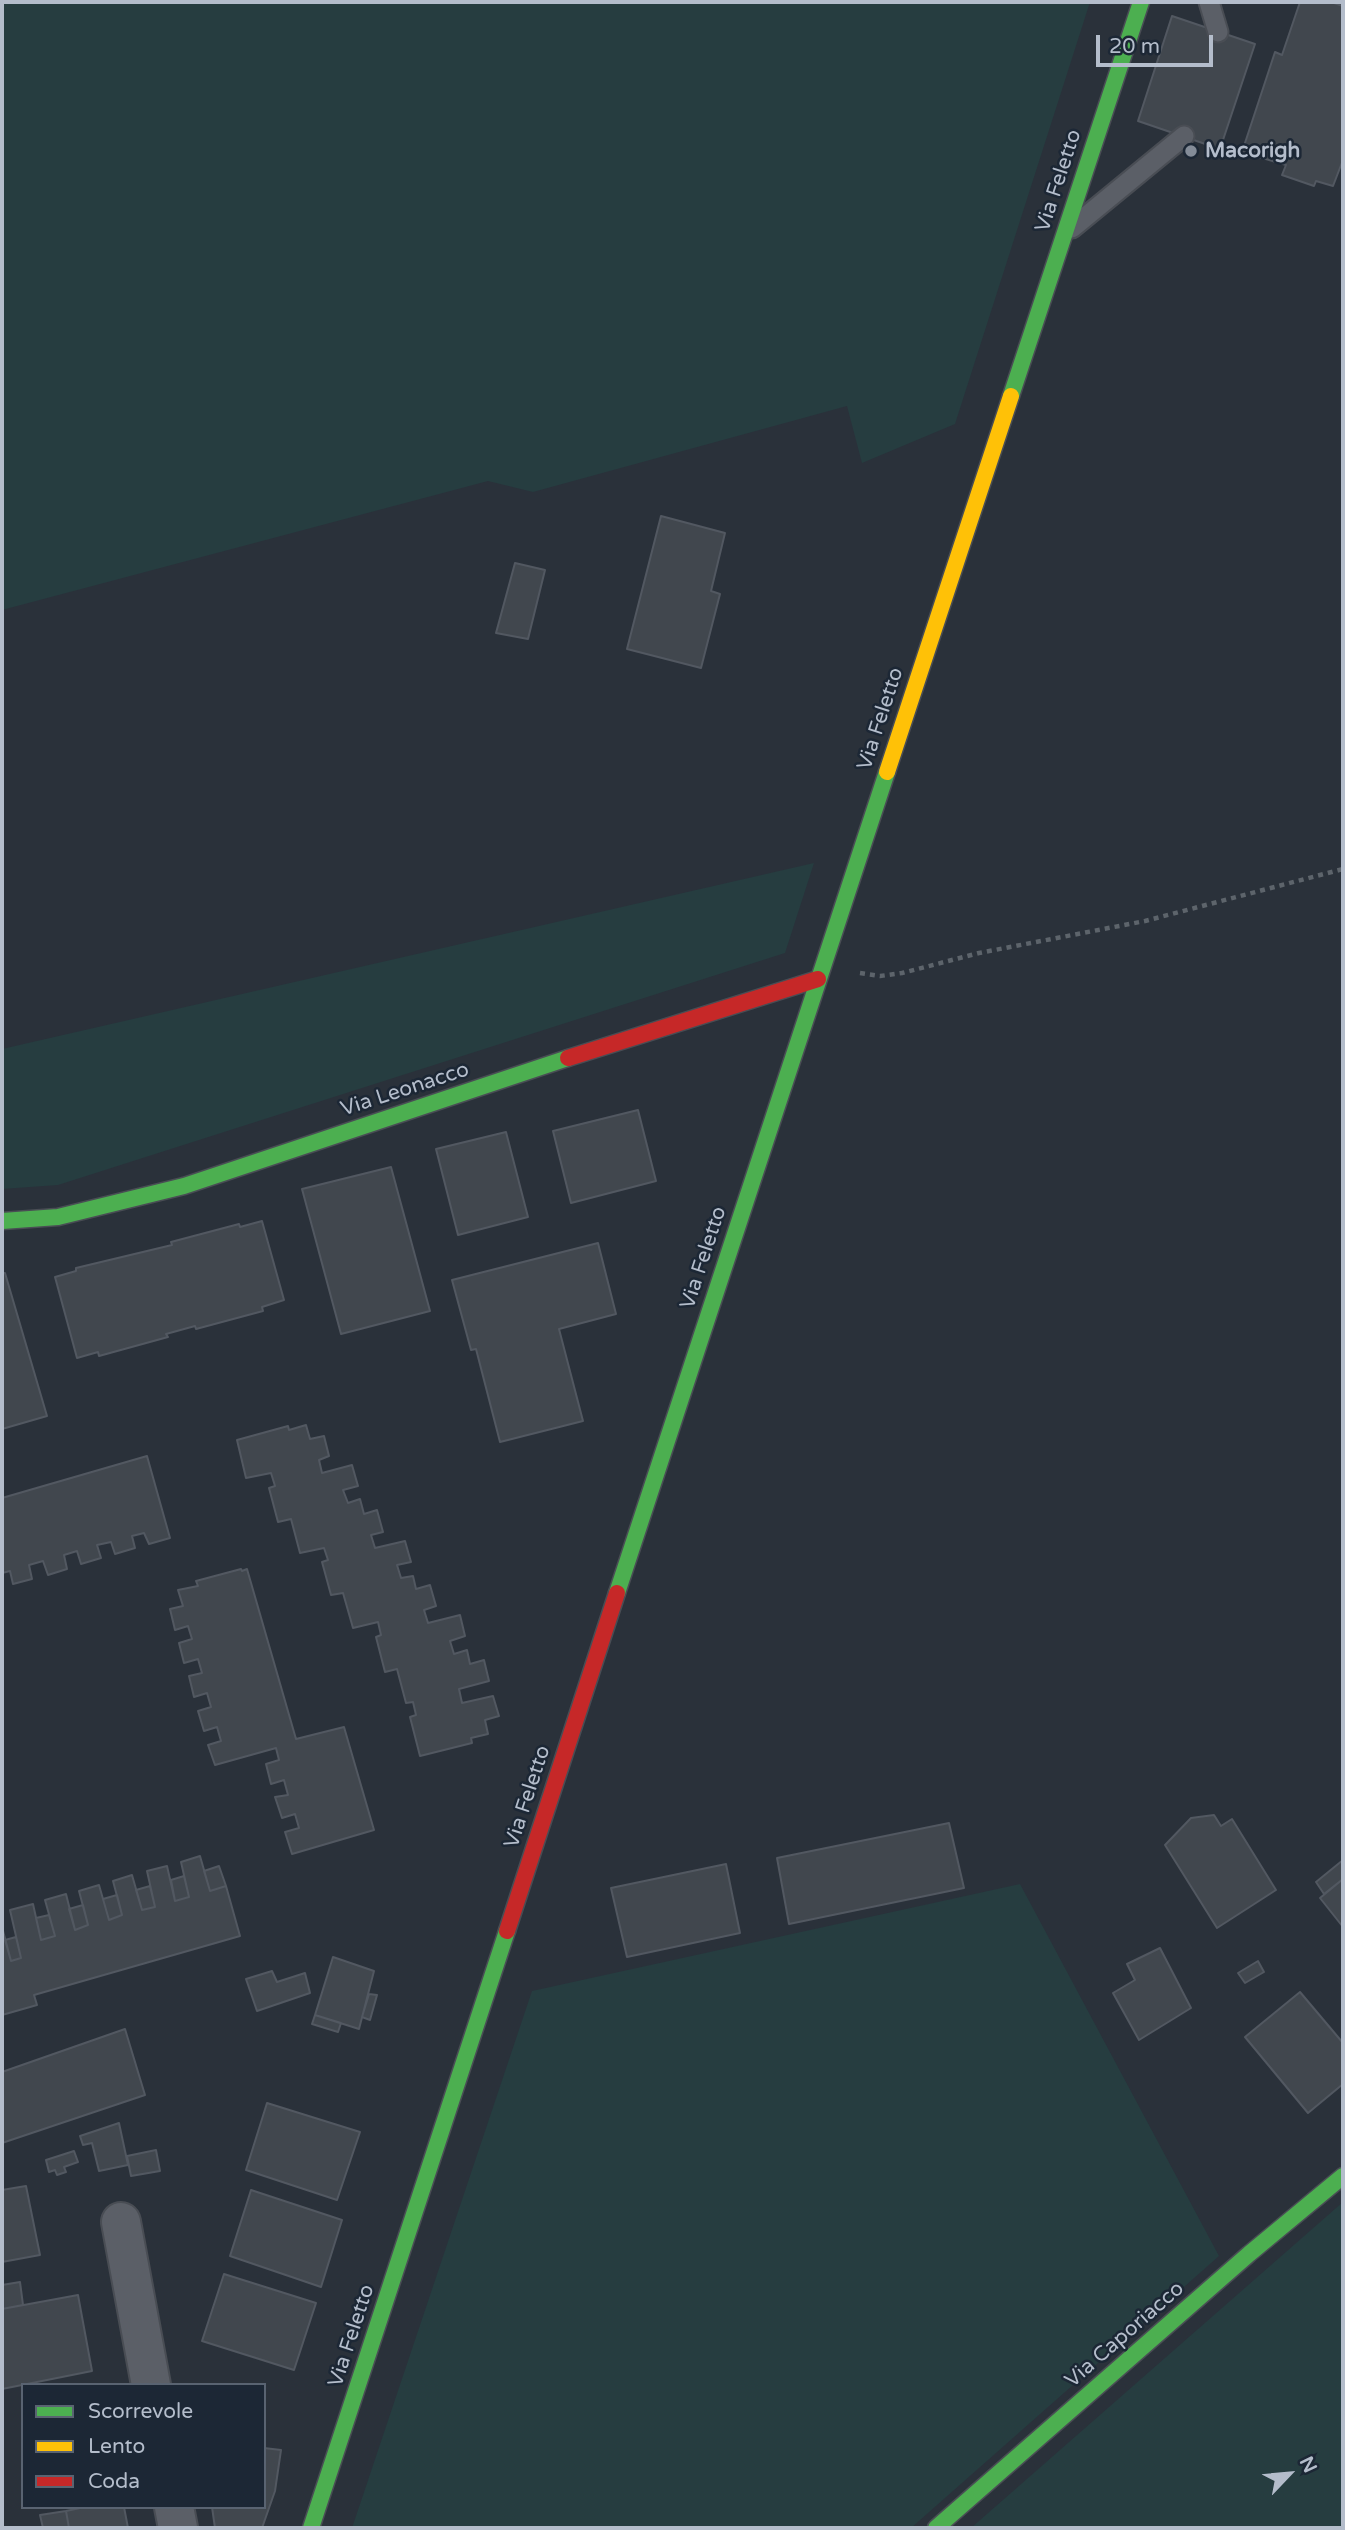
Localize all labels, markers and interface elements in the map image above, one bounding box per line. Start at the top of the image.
scale bar [1100,21,1217,65]
text: 20 m [1109,34,1160,59]
street label: Via Feletto [1031,126,1087,236]
place label: Macorigh [1205,138,1300,164]
marker: Macorigh [1183,143,1199,159]
street label: Via Feletto [853,664,909,774]
street label: Via Leonacco [338,1057,472,1123]
street label: Via Feletto [676,1203,732,1313]
street label: Via Feletto [500,1742,556,1852]
street label: Via Caporiacco [1060,2277,1190,2393]
street label: Via Feletto [324,2281,380,2391]
legend [21,2383,266,2509]
text: Scorrevole [88,2399,193,2424]
text: Lento [88,2434,145,2459]
north arrow [1254,2439,1324,2509]
text: N [1295,2453,1321,2476]
text: Coda [88,2469,140,2494]

